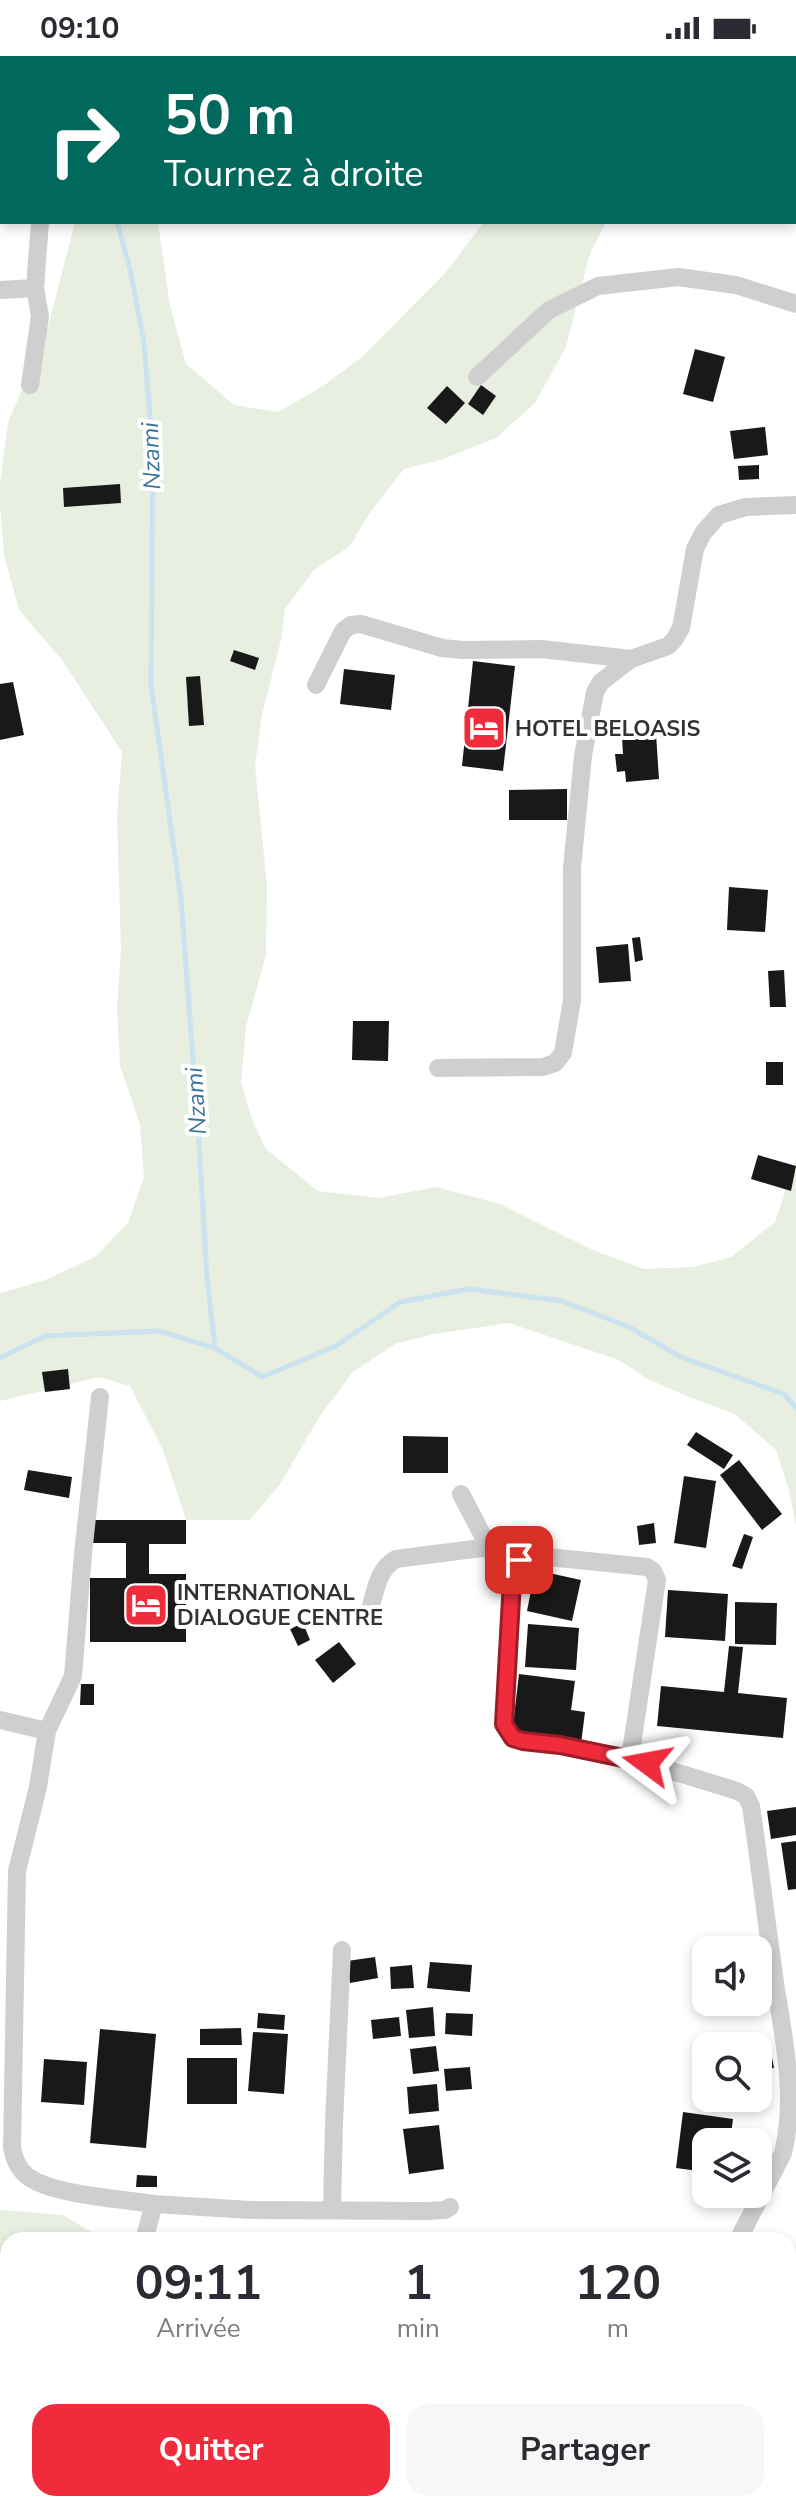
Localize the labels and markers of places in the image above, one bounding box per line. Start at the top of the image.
hotel icon: HOTEL BELOASIS [460,704,508,752]
place label: HOTEL BELOASIS [515,714,700,744]
pin [485,1526,553,1594]
place label: INTERNATIONAL DIALOGUE CENTRE [177,1578,383,1633]
hotel icon: INTERNATIONAL DIALOGUE CENTRE [122,1581,170,1629]

